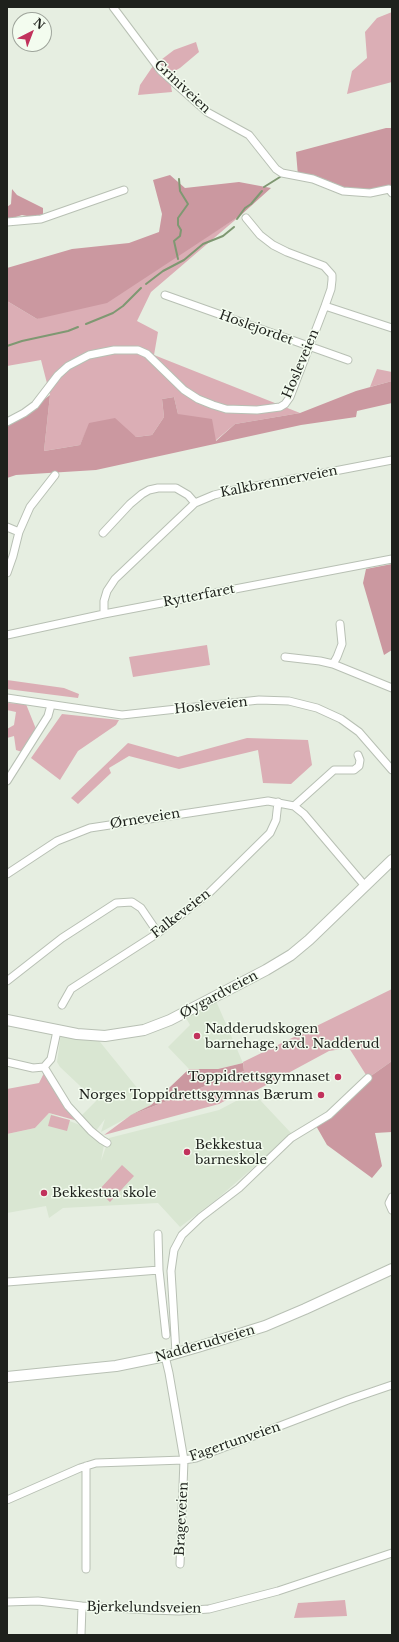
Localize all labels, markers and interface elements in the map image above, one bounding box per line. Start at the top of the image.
north arrow [12,12,52,52]
text: N [31,15,48,32]
street label: Griniveien [151,57,213,117]
street label: Hoslejordet [217,307,295,349]
street label: Hosleveien [279,327,323,401]
street label: Kalkbrennerveien [219,463,339,501]
street label: Rytterfaret [162,581,236,611]
street label: Hosleveien [174,694,248,718]
street label: Ørneveien [109,806,181,832]
street label: Falkeveien [148,886,214,942]
street label: Øygardveien [177,968,261,1022]
place label: Nadderudskogen barnehage, avd. Nadderud [205,1021,380,1052]
marker: Nadderudskogen barnehage, avd. Nadderud [192,1031,202,1041]
place label: Toppidrettsgymnaset [188,1069,330,1085]
marker: Toppidrettsgymnaset [333,1072,343,1082]
place label: Norges Toppidrettsgymnas Bærum [79,1087,313,1103]
marker: Norges Toppidrettsgymnas Bærum [316,1090,326,1100]
place label: Bekkestua barneskole [195,1137,267,1168]
marker: Bekkestua barneskole [182,1147,192,1157]
place label: Bekkestua skole [52,1185,156,1201]
marker: Bekkestua skole [39,1188,49,1198]
street label: Nadderudveien [153,1322,257,1366]
street label: Fagertunveien [188,1419,282,1465]
street label: Brageveien [172,1481,192,1557]
street label: Bjerkelundsveien [86,1599,202,1617]

